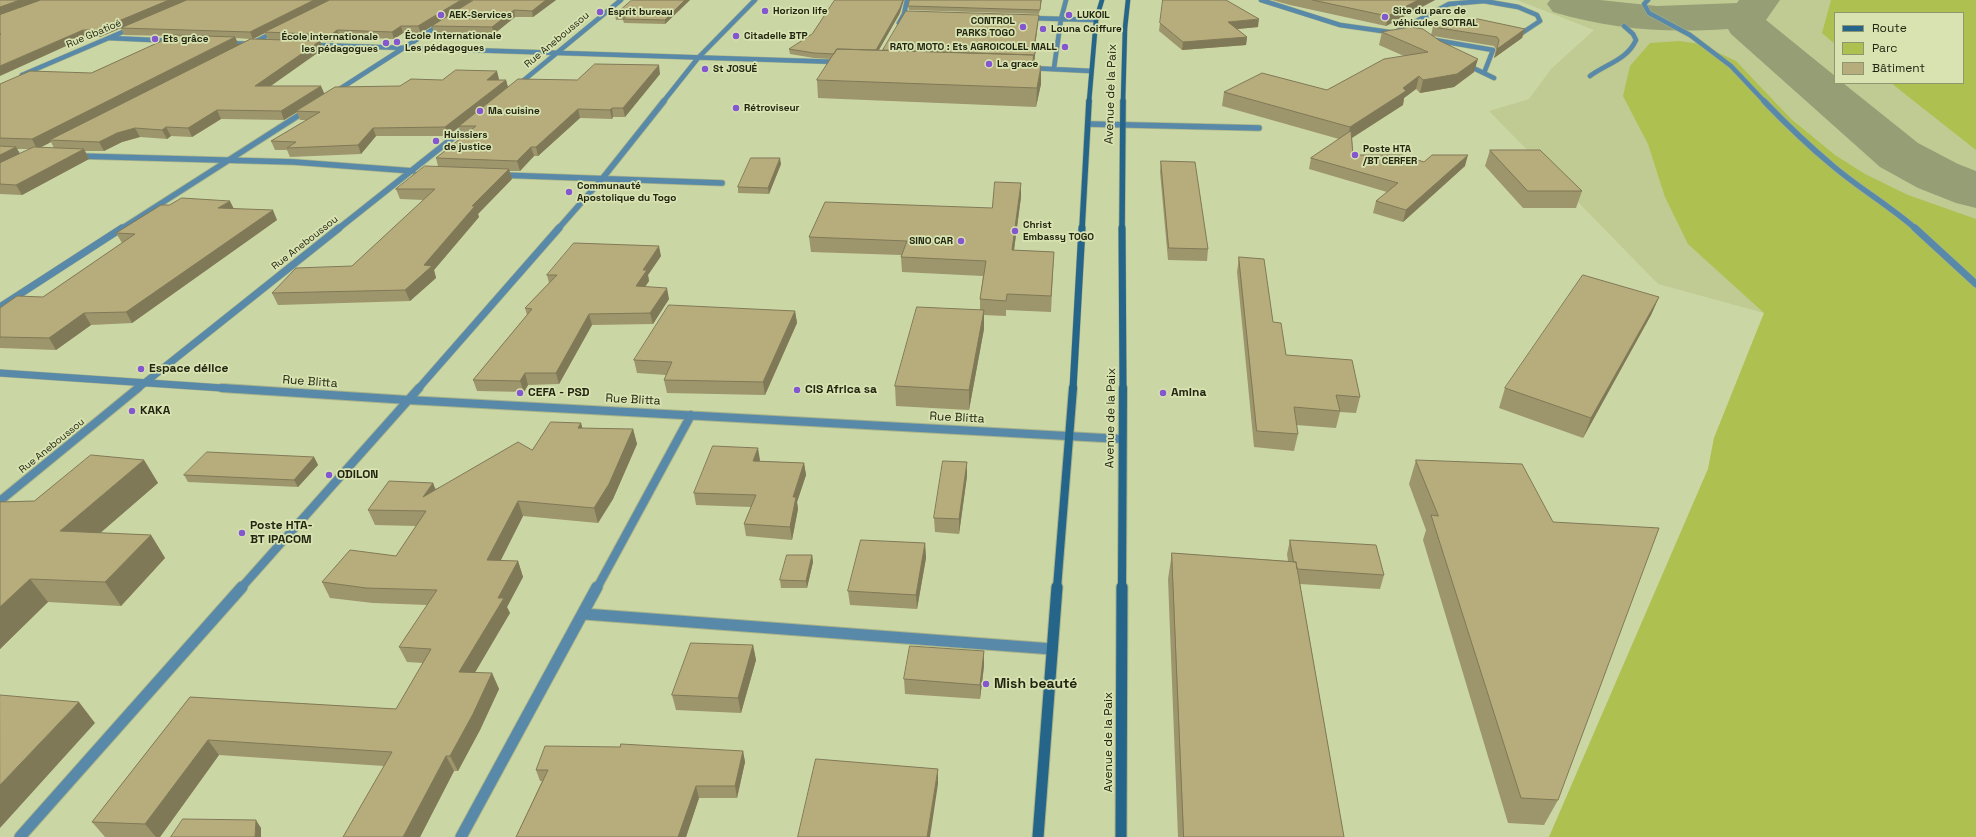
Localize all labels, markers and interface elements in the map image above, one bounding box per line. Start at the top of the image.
place label: Horizon life [773,5,828,17]
place label: Site du parc de véhicules SOTRAL [1393,5,1478,28]
place label: Esprit bureau [608,6,673,18]
marker: Horizon life [760,6,770,16]
marker: Esprit bureau [595,7,605,17]
place label: AEK-Services [449,9,512,21]
street label: Rue Aneboussou [522,9,592,71]
place label: LUKOIL [1077,9,1110,21]
marker: AEK-Services [436,10,446,20]
marker: LUKOIL [1064,10,1074,20]
marker: Site du parc de véhicules SOTRAL [1380,12,1390,22]
legend [1834,12,1964,84]
place label: CONTROL PARKS TOGO [956,15,1015,38]
street label: Rue Gbatioé [65,17,123,51]
text: Route [1872,20,1907,36]
marker: CONTROL PARKS TOGO [1018,22,1028,32]
place label: Louna Coiffure [1051,23,1122,35]
marker: Louna Coiffure [1038,24,1048,34]
place label: École Internationale Les pédagogues [405,30,502,54]
place label: Citadelle BTP [744,30,808,42]
place label: École internationale les pédagogues [281,31,378,54]
marker: Citadelle BTP [731,31,741,41]
place label: Ets grâce [163,33,208,45]
marker: Ets grâce [150,34,160,44]
marker: École Internationale Les pédagogues [392,37,402,47]
marker: École internationale les pédagogues [381,38,391,48]
text: Parc [1872,40,1897,56]
place label: RATO MOTO : Ets AGROICOLEL MALL [890,41,1057,53]
marker: RATO MOTO : Ets AGROICOLEL MALL [1060,42,1070,52]
street label: Avenue de la Paix [1102,44,1120,144]
place label: La grace [997,58,1038,70]
marker: La grace [984,59,994,69]
text: Bâtiment [1872,60,1925,76]
place label: St JOSUÉ [713,63,757,75]
marker: St JOSUÉ [700,64,710,74]
place label: Rétroviseur [744,102,800,114]
marker: Rétroviseur [731,103,741,113]
place label: Ma cuisine [488,105,540,117]
marker: Ma cuisine [475,106,485,116]
place label: Huissiers de justice [444,129,492,152]
marker: Huissiers de justice [431,136,441,146]
place label: Poste HTA /BT CERFER [1363,143,1417,166]
marker: Poste HTA /BT CERFER [1350,150,1360,160]
place label: Communauté Apostolique du Togo [577,180,676,204]
marker: Communauté Apostolique du Togo [564,187,574,197]
street label: Rue Aneboussou [269,213,341,273]
place label: Christ Embassy TOGO [1023,219,1094,242]
marker: Christ Embassy TOGO [1010,226,1020,236]
place label: SINO CAR [909,235,953,247]
marker: SINO CAR [956,236,966,246]
place label: Espace délice [149,362,228,376]
marker: Espace délice [136,364,146,374]
street label: Avenue de la Paix [1103,368,1119,468]
street label: Rue Blitta [282,373,338,391]
place label: CIS Africa sa [805,383,877,397]
marker: CIS Africa sa [792,385,802,395]
place label: CEFA - PSD [528,386,590,400]
place label: Amina [1171,386,1206,400]
marker: CEFA - PSD [515,388,525,398]
marker: Amina [1158,388,1168,398]
street label: Rue Blitta [605,391,661,409]
place label: KAKA [140,404,170,418]
marker: KAKA [127,406,137,416]
street label: Rue Blitta [929,409,985,427]
street label: Rue Aneboussou [17,416,87,476]
place label: ODILON [337,468,378,482]
marker: ODILON [324,470,334,480]
place label: Poste HTA- BT IPACOM [250,519,313,547]
marker: Poste HTA- BT IPACOM [237,528,247,538]
place label: Mish beauté [994,676,1077,692]
marker: Mish beauté [981,679,991,689]
street label: Avenue de la Paix [1102,692,1116,792]

